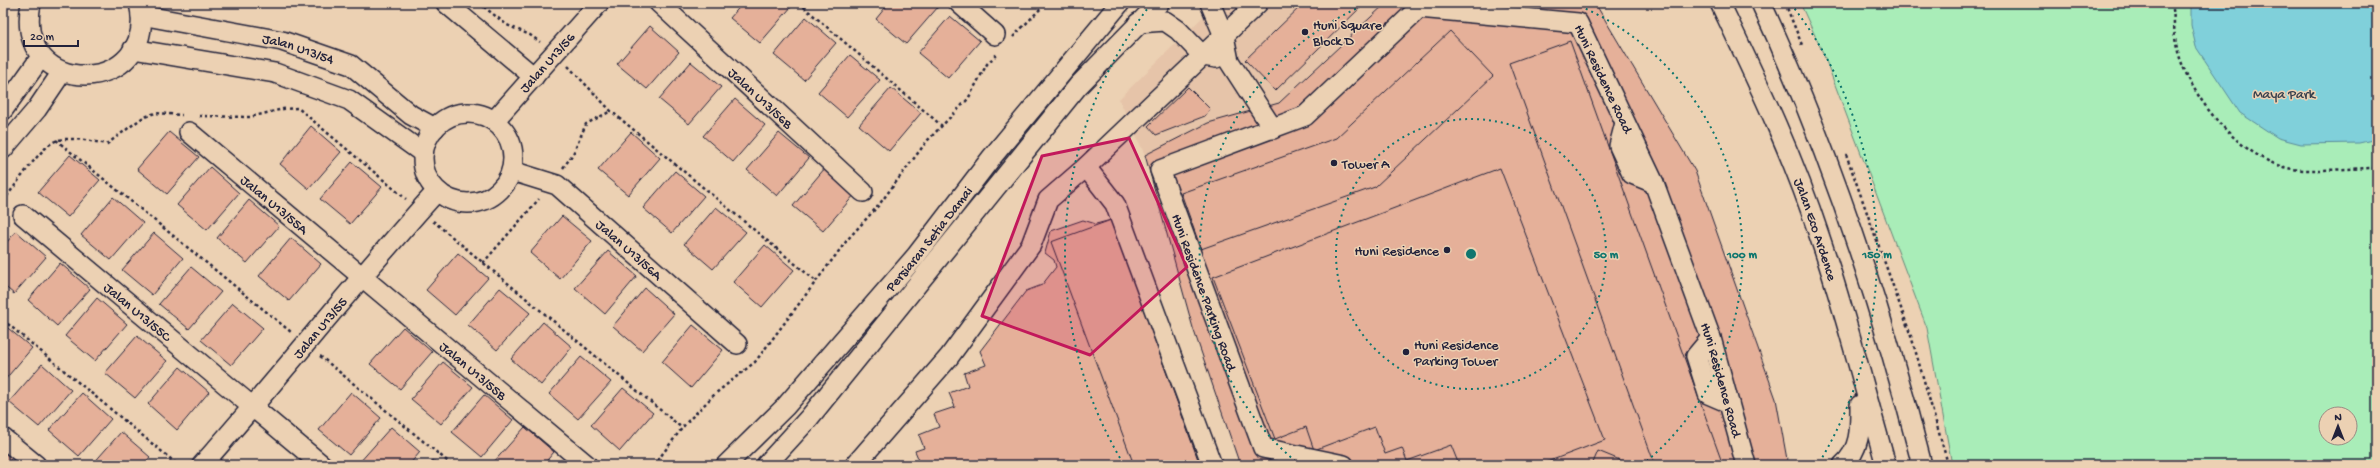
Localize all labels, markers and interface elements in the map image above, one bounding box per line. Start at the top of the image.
place label: Huni Square Block D [1312,18,1383,51]
scale bar [24,22,78,48]
street label: Huni Residence Road [1569,22,1636,138]
marker: Huni Square Block D [1300,27,1310,37]
street label: Jalan U13/56 [517,29,580,97]
text: 20 m [30,31,55,45]
street label: Jalan U13/54 [261,32,336,70]
street label: Jalan U13/56B [723,65,796,134]
park label: Maya Park [2253,87,2317,104]
place label: Tower A [1341,157,1390,174]
marker: Tower A [1329,158,1339,168]
street label: Jalan U13/55A [236,172,311,240]
street label: Jalan Eco Ardence [1788,176,1840,284]
street label: Persiaran Setia Damai [882,184,977,297]
street label: Huni Residence Parking Road [1166,212,1240,375]
street label: Jalan U13/56A [591,217,665,285]
place label: Huni Residence [1355,244,1440,261]
marker: Huni Residence [1442,245,1452,255]
centre of rings [1464,247,1478,261]
text: 50 m [1594,249,1619,263]
text: 100 m [1726,249,1757,263]
text: 150 m [1861,249,1892,263]
street label: Jalan U13/55C [99,280,175,347]
street label: Jalan U13/55 [291,295,352,363]
street label: Huni Residence Road [1695,321,1744,441]
place label: Huni Residence Parking Tower [1413,338,1499,371]
street label: Jalan U13/55B [435,339,510,405]
marker: Huni Residence Parking Tower [1401,347,1411,357]
north arrow [2318,406,2358,446]
text: N [2334,412,2342,424]

